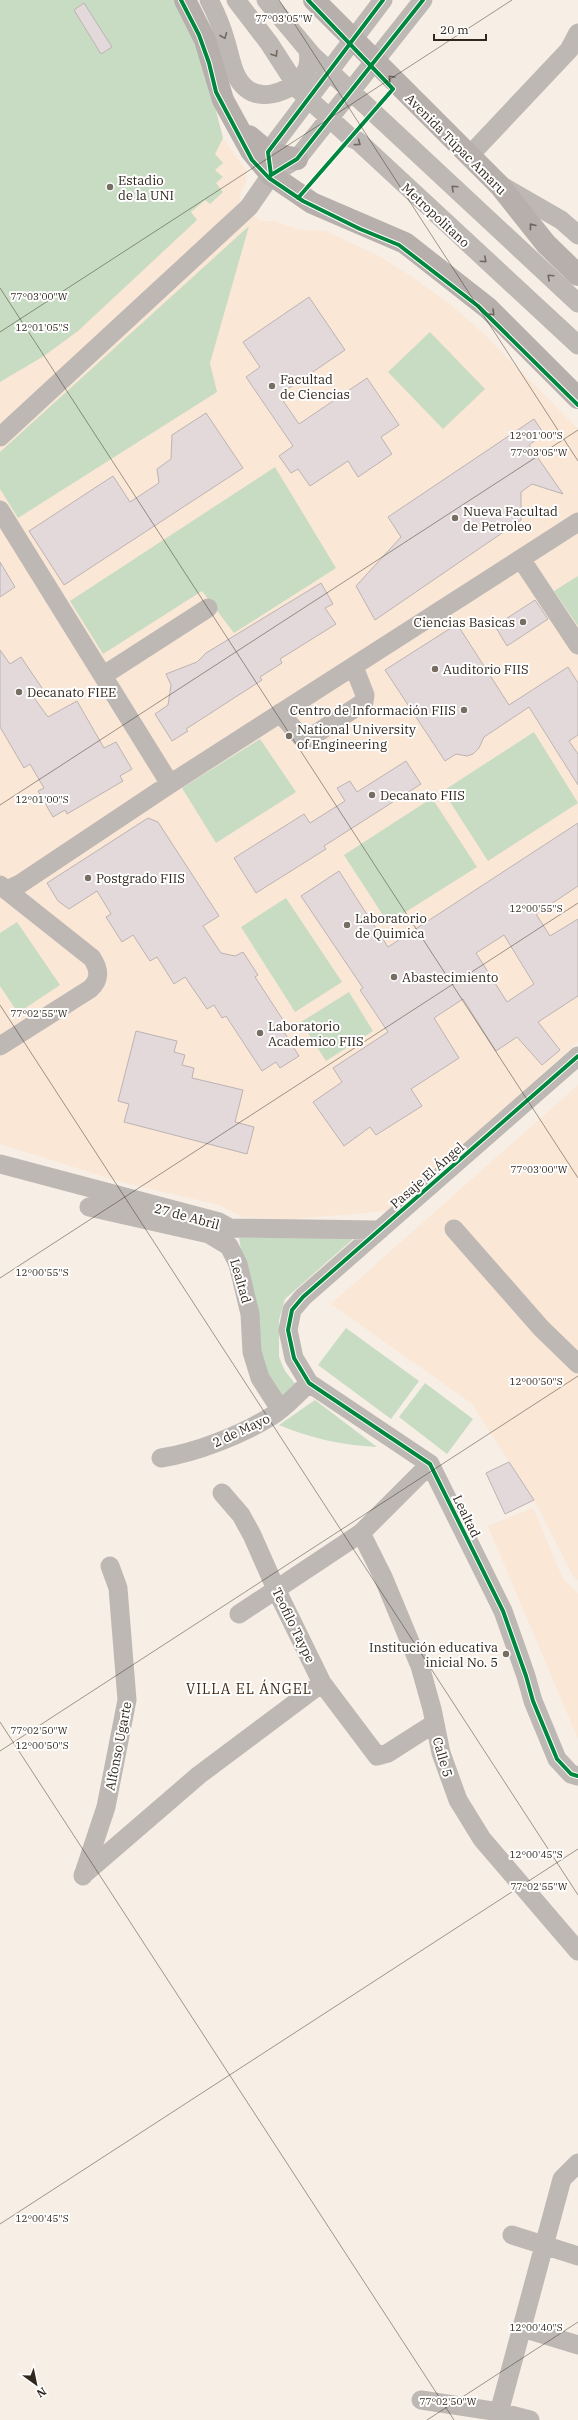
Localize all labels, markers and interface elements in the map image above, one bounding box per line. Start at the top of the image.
text: 77°03'05"W [255,12,313,25]
scale bar [434,16,486,42]
text: 20 m [440,22,469,37]
one-way arrow [219,32,227,39]
one-way arrow [271,50,278,57]
one-way arrow [388,75,396,83]
street label: Avenida Túpac Amaru [401,90,510,199]
one-way arrow [353,138,360,145]
place label: Estadio de la UNI [118,172,174,204]
street label: Metropolitano [398,180,473,251]
marker: Estadio de la UNI [105,182,115,192]
one-way arrow [451,185,459,193]
one-way arrow [530,224,537,231]
one-way arrow [479,255,487,262]
one-way arrow [547,274,554,281]
text: 77°03'00"W [10,290,68,303]
one-way arrow [488,308,495,316]
text: 12°01'05"S [15,321,69,334]
place label: Facultad de Ciencias [280,371,350,403]
marker: Facultad de Ciencias [267,381,277,391]
text: 12°01'00"S [509,429,563,442]
text: 77°03'05"W [510,446,568,459]
place label: Nueva Facultad de Petroleo [463,503,558,535]
marker: Nueva Facultad de Petroleo [450,513,460,523]
place label: Ciencias Basicas [414,614,515,631]
marker: Ciencias Basicas [518,617,528,627]
place label: Auditorio FIIS [443,661,529,678]
marker: Auditorio FIIS [430,664,440,674]
place label: Decanato FIEE [27,684,116,701]
marker: Decanato FIEE [14,687,24,697]
place label: Centro de Información FIIS [290,702,456,719]
marker: Centro de Información FIIS [459,705,469,715]
place label: National University of Engineering [297,721,416,753]
marker: National University of Engineering [284,731,294,741]
place label: Decanato FIIS [380,787,465,804]
marker: Decanato FIIS [367,790,377,800]
text: 12°01'00"S [15,793,69,806]
place label: Postgrado FIIS [96,870,185,887]
marker: Postgrado FIIS [83,873,93,883]
text: 12°00'55"S [509,902,563,915]
place label: Laboratorio de Quimica [355,910,427,942]
marker: Laboratorio de Quimica [342,920,352,930]
place label: Abastecimiento [402,969,498,986]
marker: Abastecimiento [389,972,399,982]
text: 77°02'55"W [10,1007,68,1020]
place label: Laboratorio Academico FIIS [268,1018,364,1050]
marker: Laboratorio Academico FIIS [255,1028,265,1038]
street label: Pasaje El Ángel [387,1138,468,1212]
text: 77°03'00"W [510,1163,568,1176]
street label: 27 de Abril [152,1200,222,1233]
street label: Lealtad [226,1257,255,1305]
text: 12°00'55"S [15,1266,69,1279]
text: 12°00'50"S [509,1375,563,1388]
street label: 2 de Mayo [210,1410,273,1451]
street label: Lealtad [449,1492,484,1540]
street label: Teofilo Taype [268,1585,319,1666]
place label: Institución educativa inicial No. 5 [369,1639,498,1671]
marker: Institución educativa inicial No. 5 [501,1649,511,1659]
district label: VILLA EL ÁNGEL [186,1679,312,1698]
street label: Alfonso Ugarte [102,1700,135,1792]
text: 77°02'50"W [10,1724,68,1737]
street label: Calle 5 [429,1735,456,1779]
text: 12°00'50"S [15,1739,69,1752]
text: 12°00'45"S [509,1848,563,1861]
text: 77°02'55"W [510,1880,568,1893]
text: 12°00'45"S [15,2212,69,2225]
text: 12°00'40"S [509,2321,563,2334]
north arrow [16,2364,56,2404]
text: N [34,2384,49,2401]
text: 77°02'50"W [419,2395,477,2408]

